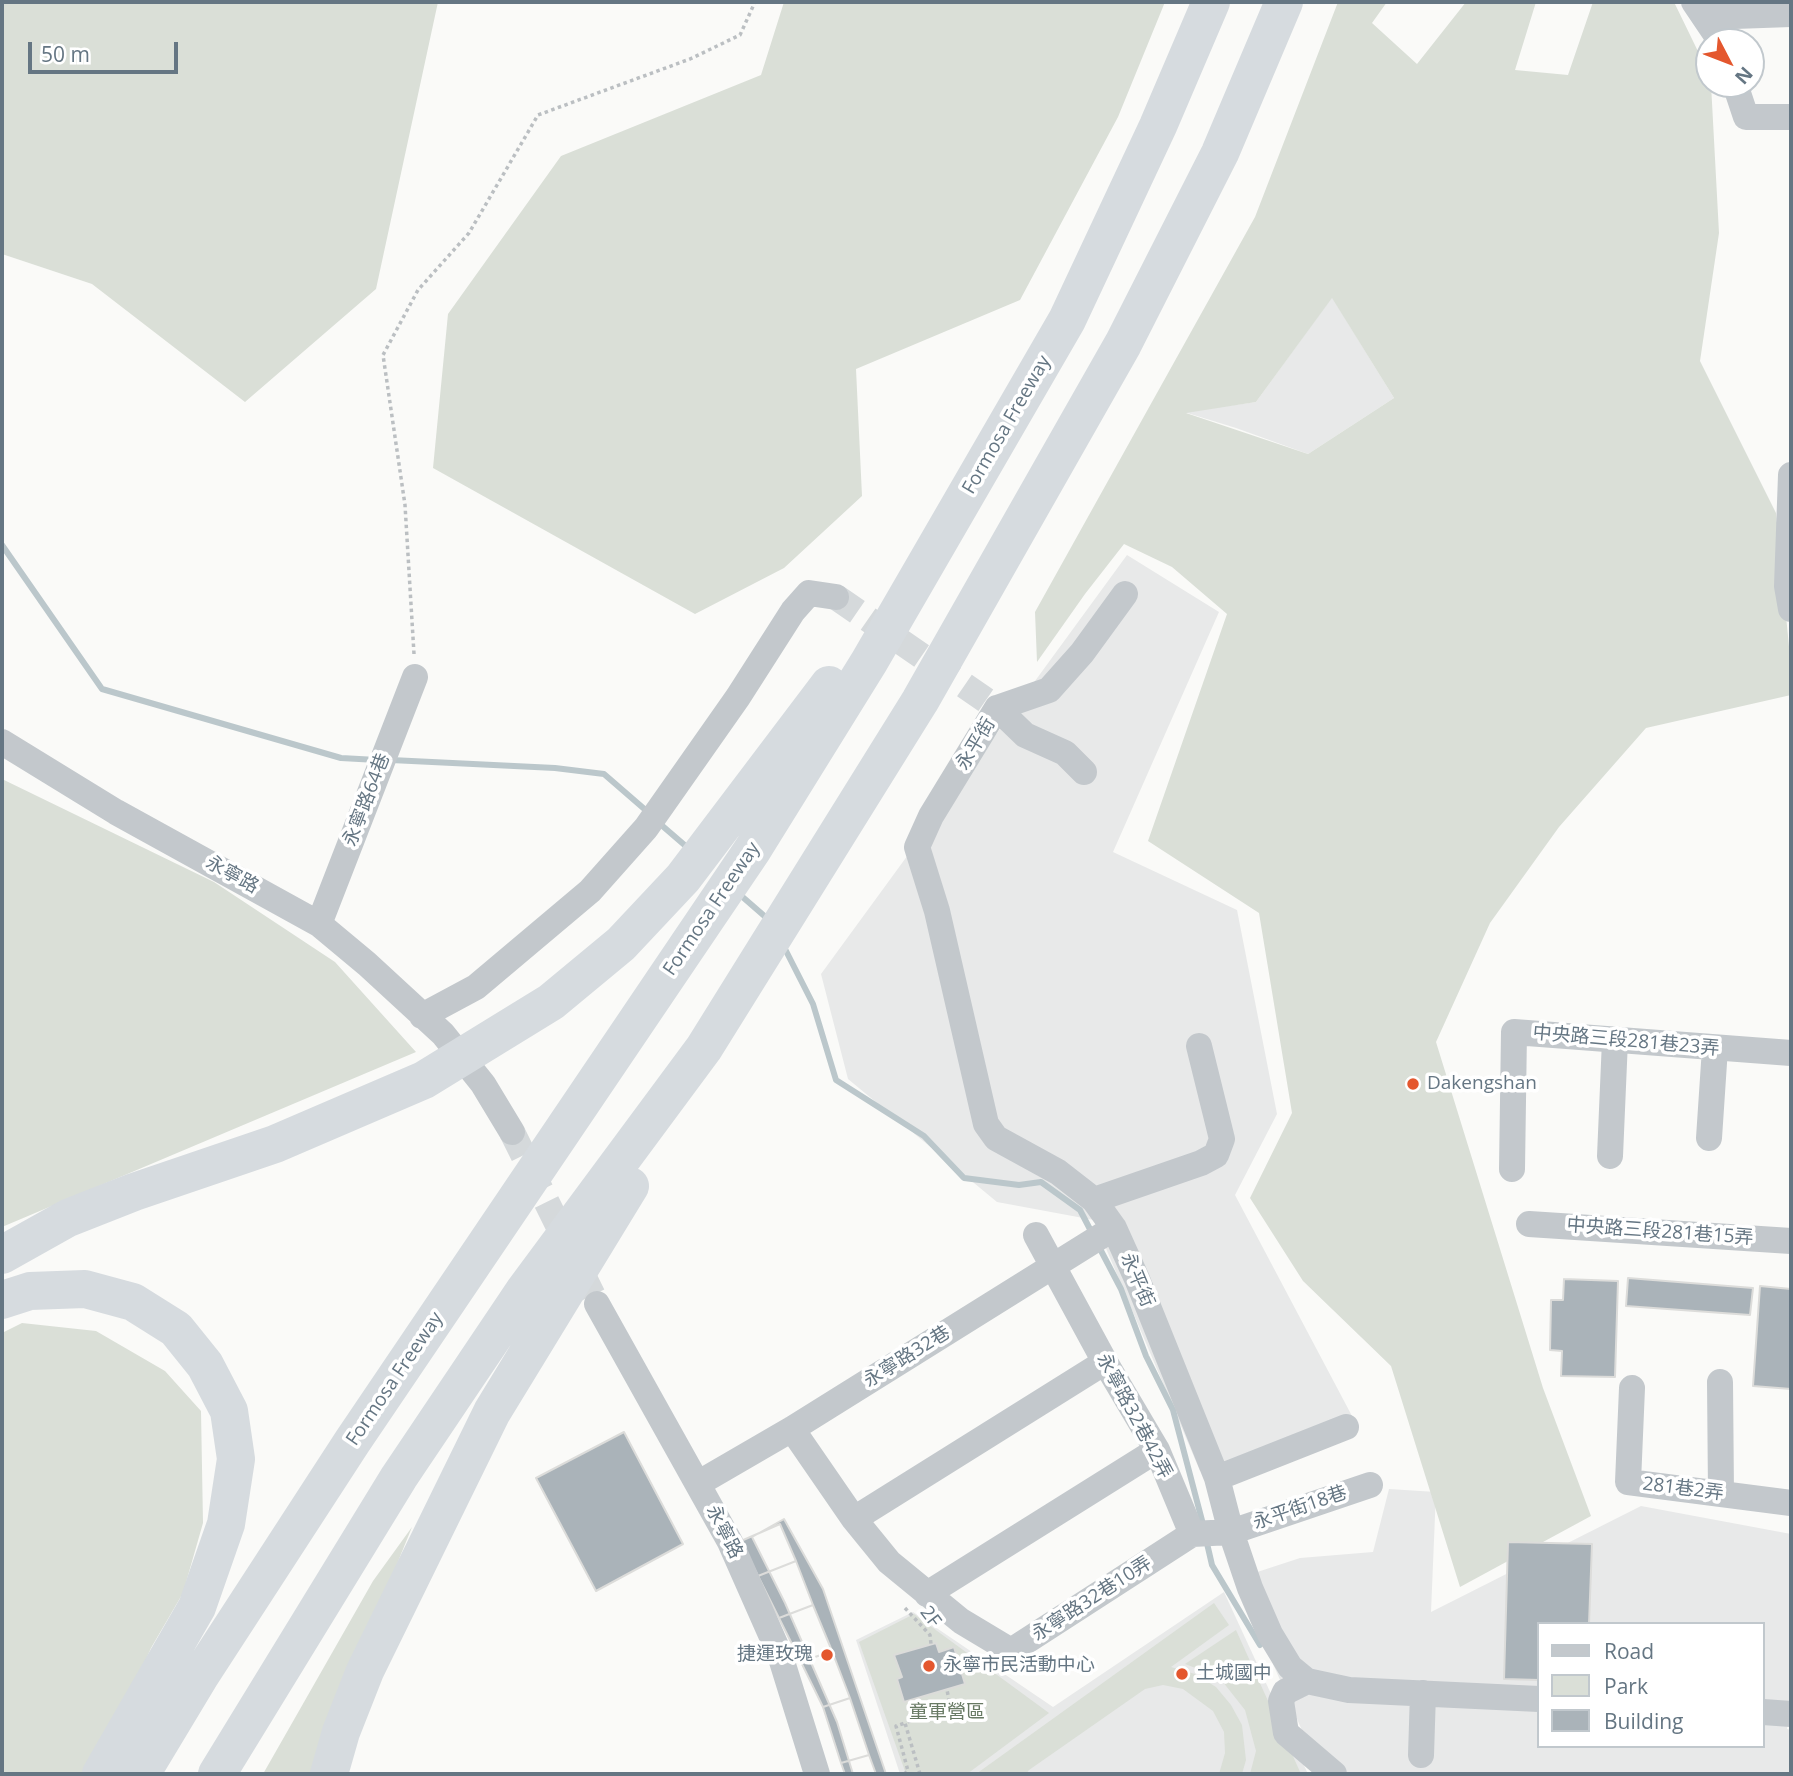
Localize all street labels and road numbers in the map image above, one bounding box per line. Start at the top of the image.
street label: Formosa Freeway [958,352,1056,498]
street label: 永平街 [952,714,1000,774]
street label: 永寧路64巷 [339,750,395,850]
street label: Formosa Freeway [659,838,765,980]
street label: 永寧路 [202,851,262,899]
street label: 中央路三段281巷23弄 [1532,1021,1720,1061]
street label: 中央路三段281巷15弄 [1566,1214,1754,1250]
street label: 永平街 [1115,1249,1159,1311]
street label: Formosa Freeway [342,1308,448,1450]
street label: 永寧路32巷 [860,1321,954,1393]
street label: 永寧路32巷42弄 [1091,1350,1177,1482]
street label: 281巷2弄 [1641,1473,1725,1505]
street label: 永平街18巷 [1250,1481,1350,1535]
street label: 永寧路 [701,1501,747,1563]
street label: 永寧路32巷10弄 [1028,1552,1156,1646]
street label: 2F [915,1602,945,1632]

